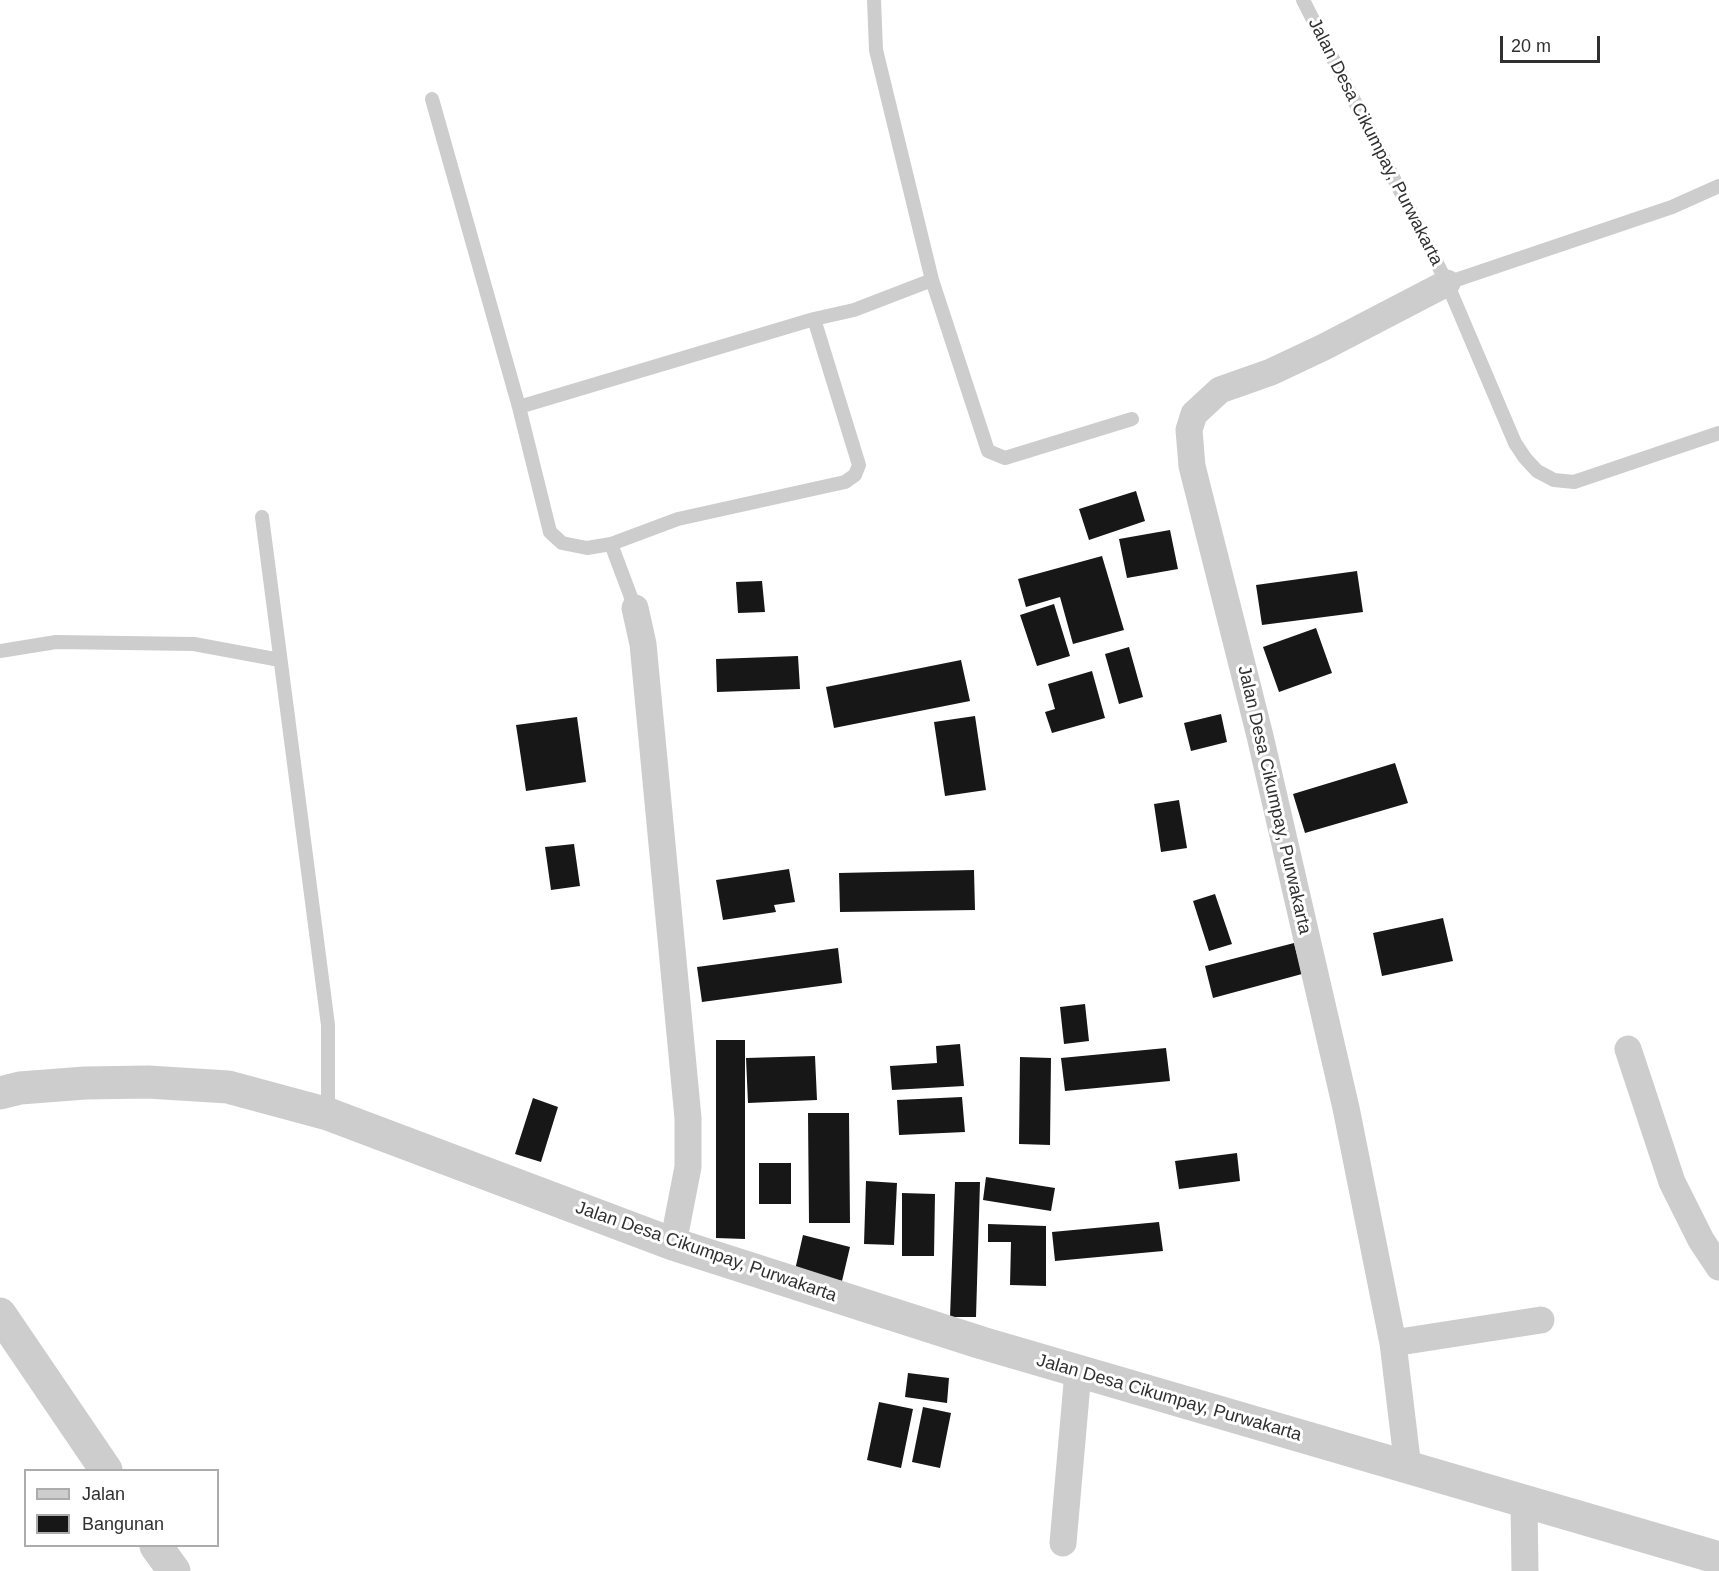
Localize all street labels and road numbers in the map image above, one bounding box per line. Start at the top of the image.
street label: Jalan Desa Cikumpay, Purwakarta [1303,15,1447,269]
street label: Jalan Desa Cikumpay, Purwakarta [1233,664,1315,936]
street label: Jalan Desa Cikumpay, Purwakarta [573,1197,839,1307]
street label: Jalan Desa Cikumpay, Purwakarta [1034,1350,1304,1446]

